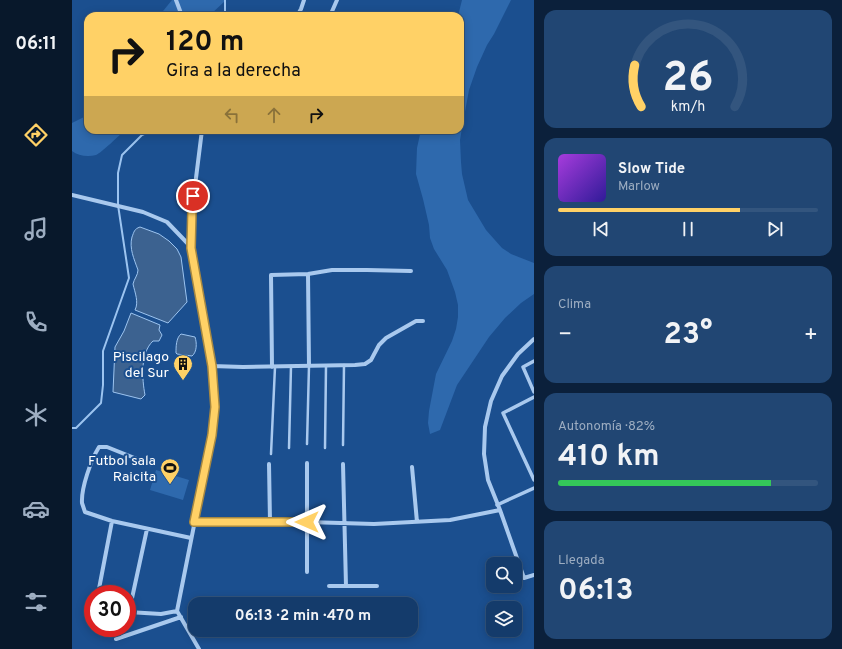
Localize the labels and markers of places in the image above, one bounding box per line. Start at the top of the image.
pin [176,179,210,213]
place label: Piscilago del Sur [113,349,170,382]
building icon: Piscilago del Sur [172,353,194,381]
place label: Futbol sala Raicita [88,453,156,486]
sports icon: Futbol sala Raicita [159,457,181,485]

